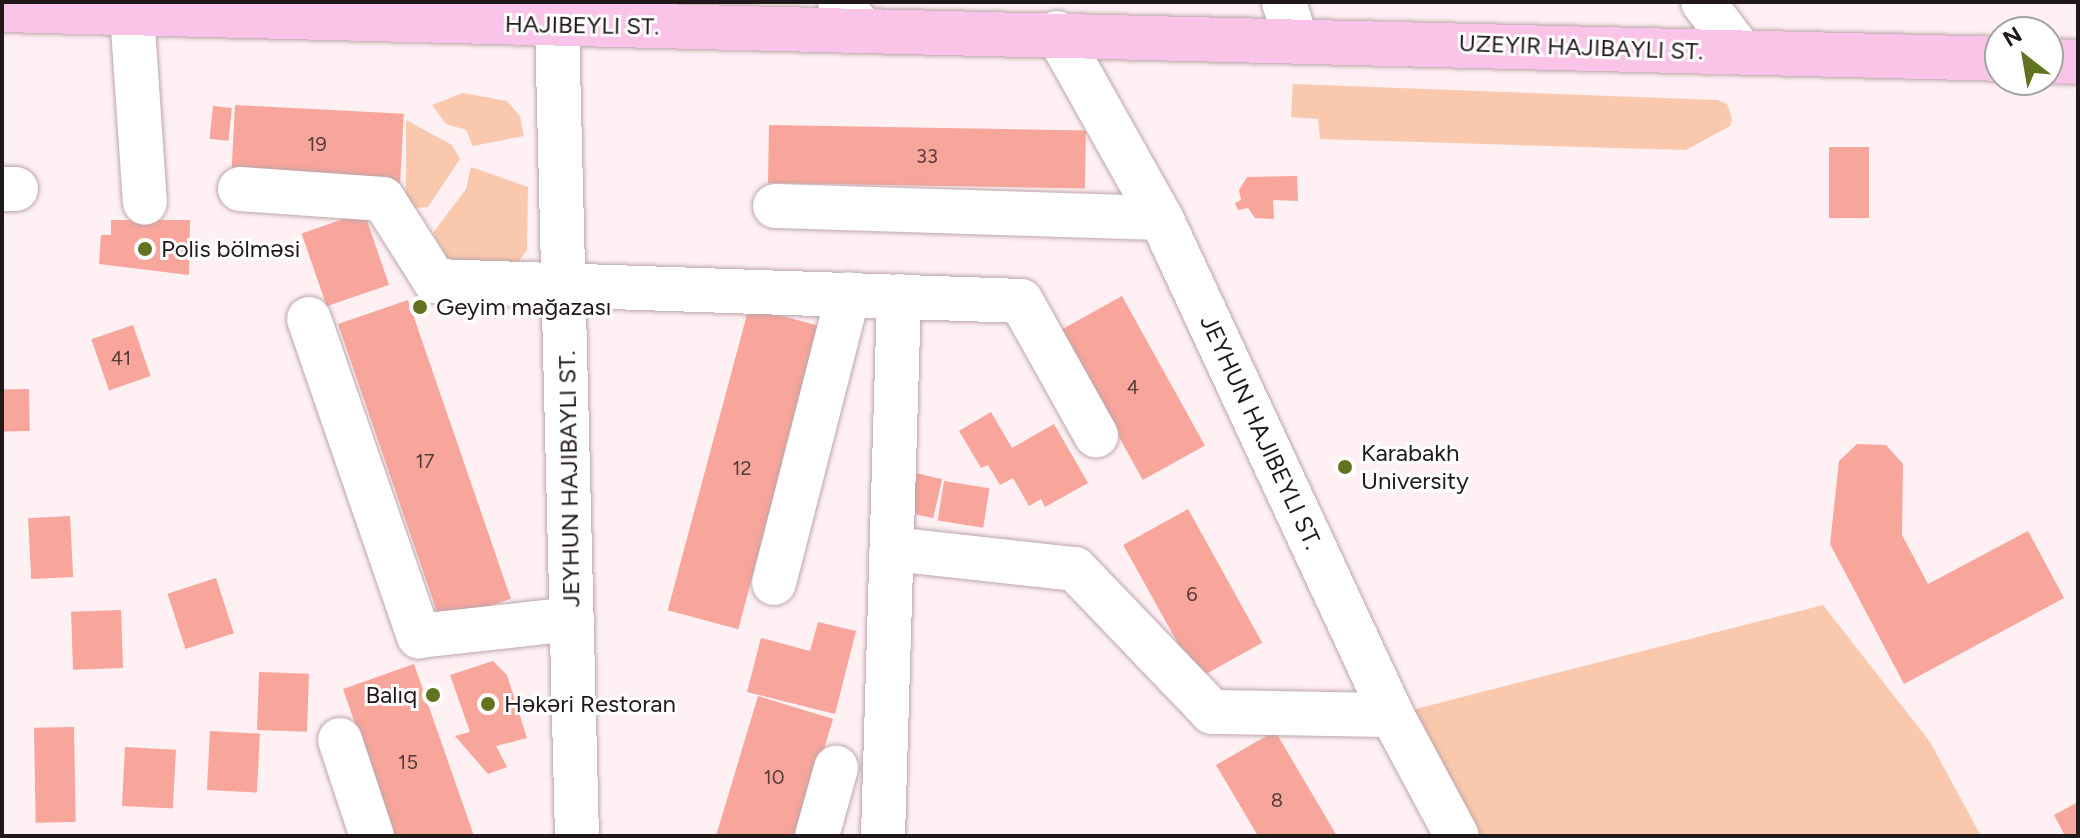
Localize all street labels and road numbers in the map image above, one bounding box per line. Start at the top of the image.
street label: HAJIBEYLI ST. [505,9,659,41]
street label: UZEYIR HAJIBAYLI ST. [1458,28,1704,66]
street label: JEYHUN HAJIBEYLI ST. [1194,310,1328,554]
street label: JEYHUN HAJIBAYLI ST. [552,350,586,608]

